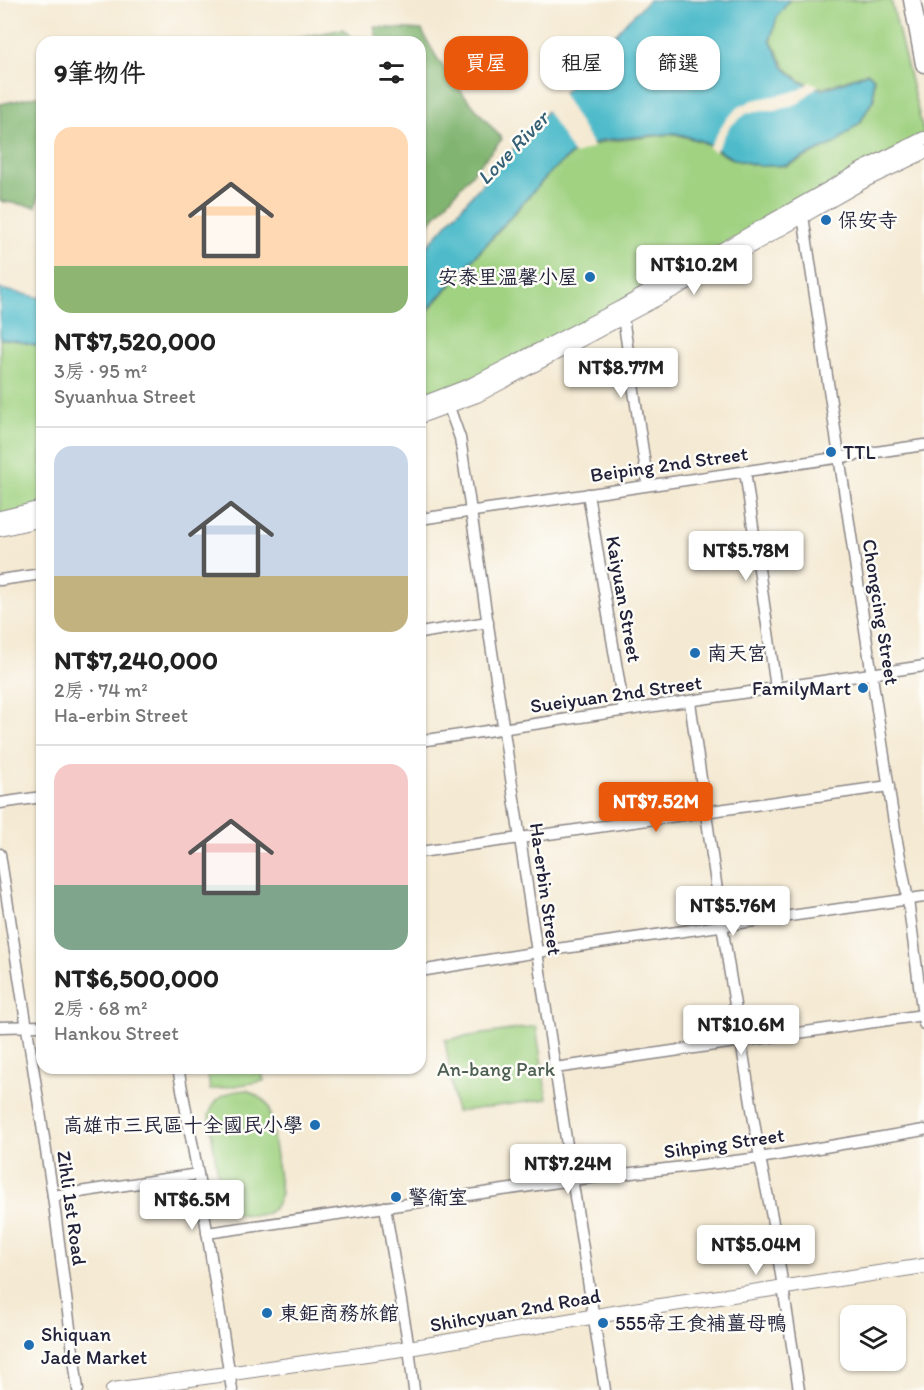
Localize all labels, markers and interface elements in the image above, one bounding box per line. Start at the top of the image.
chip: 買屋 [444,36,528,90]
chip: 租屋 [540,36,624,90]
chip: 篩選 [636,36,720,90]
icon: filters [375,56,408,89]
text: 9筆物件 [54,57,146,89]
water label: Love River [472,104,556,190]
icon: home [177,166,285,274]
place label: 保安寺 [838,208,898,232]
marker: 保安寺 [819,213,833,227]
pin: NT$10.2M [632,245,756,296]
text: NT$10.2M [650,252,738,276]
place label: 安泰里溫馨小屋 [438,265,578,289]
marker: 安泰里溫馨小屋 [583,270,597,284]
text: NT$7,520,000 [54,325,216,357]
pin: NT$8.77M [559,348,683,399]
text: NT$8.77M [578,355,664,379]
text: 3房 · 95 m² [54,359,147,383]
text: Syuanhua Street [54,384,196,408]
place label: TTL [843,440,876,464]
street label: Beiping 2nd Street [589,441,750,487]
marker: TTL [824,445,838,459]
icon: home [177,485,285,593]
pin: NT$5.78M [684,531,808,582]
street label: Kaiyuan Street [601,534,647,664]
street label: Chongcing Street [858,537,904,687]
text: NT$5.78M [703,538,789,562]
place label: 南天宮 [707,641,767,665]
text: NT$7,240,000 [54,644,218,676]
marker: 南天宮 [688,646,702,660]
street label: Sueiyuan 2nd Street [529,670,703,718]
place label: FamilyMart [752,676,852,700]
text: 2房 · 74 m² [54,678,148,702]
marker: FamilyMart [856,681,870,695]
text: Ha-erbin Street [54,703,188,727]
pin: NT$7.52M [594,782,718,833]
text: NT$7.52M [613,789,699,813]
icon: home [177,803,285,911]
street label: Ha-erbin Street [525,821,567,957]
pin: NT$5.76M [671,886,795,937]
text: NT$5.76M [690,893,776,917]
text: NT$6,500,000 [54,962,219,994]
text: 2房 · 68 m² [54,996,147,1020]
pin: NT$10.6M [679,1005,803,1056]
text: NT$10.6M [697,1012,785,1036]
text: Hankou Street [54,1021,179,1045]
park label: An-bang Park [437,1057,556,1081]
place label: 高雄市三民區十全國民小學 [63,1113,303,1137]
marker: 高雄市三民區十全國民小學 [308,1118,322,1132]
street label: Sihping Street [662,1123,786,1163]
pin: NT$7.24M [506,1144,630,1195]
street label: Zihli 1st Road [52,1149,92,1267]
text: NT$7.24M [524,1151,612,1175]
pin: NT$6.5M [137,1180,247,1231]
place label: 警衛室 [408,1185,468,1209]
text: NT$6.5M [154,1187,230,1211]
marker: 警衛室 [389,1190,403,1204]
pin: NT$5.04M [694,1225,818,1276]
text: NT$5.04M [711,1232,801,1256]
street label: Shihcyuan 2nd Road [428,1283,602,1337]
place label: 東鉅商務旅館 [279,1301,399,1325]
map controls [840,1305,906,1371]
button: layers [840,1305,906,1371]
marker: 東鉅商務旅館 [260,1306,274,1320]
place label: 555帝王食補薑母鴨 [615,1311,787,1335]
marker: 555帝王食補薑母鴨 [596,1316,610,1330]
place label: Shiquan Jade Market [41,1322,147,1369]
marker: Shiquan Jade Market [22,1338,36,1352]

